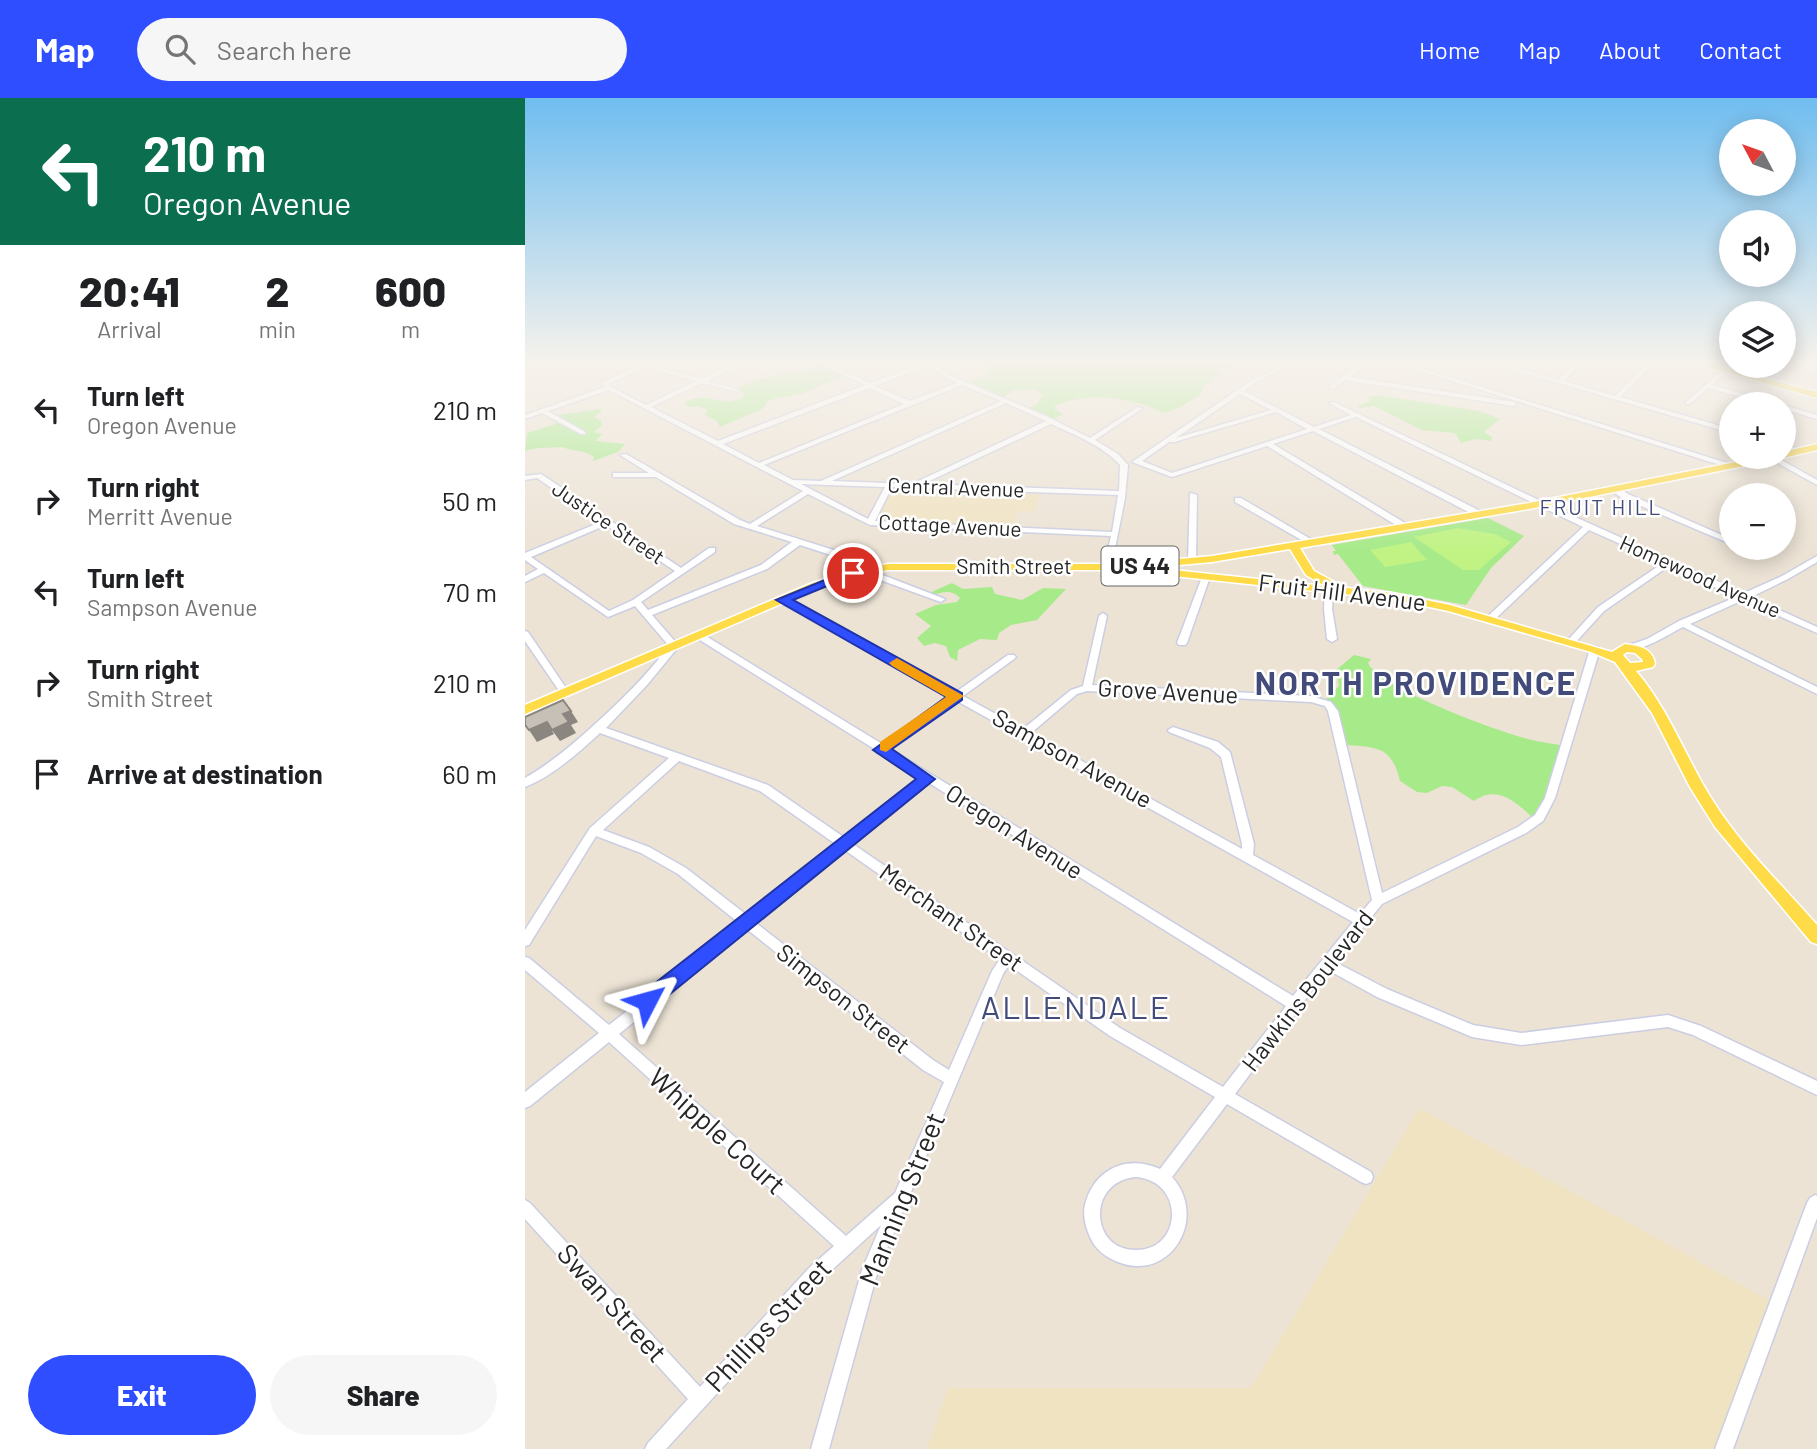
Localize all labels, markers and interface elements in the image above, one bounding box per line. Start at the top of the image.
search box [137,18,627,81]
text: Map [35,29,95,69]
icon: search [161,30,199,68]
text: Search here [217,34,352,65]
text: Home [1419,35,1480,64]
text: Map [1518,35,1561,64]
text: About [1599,35,1661,64]
text: Contact [1699,35,1782,64]
north arrow [1719,119,1795,196]
map controls [1719,119,1796,560]
text: 210 m [143,123,266,182]
icon: left [28,126,119,217]
text: Oregon Avenue [143,183,351,221]
button: sound [1719,210,1796,287]
text: 20:41 [79,265,180,315]
text: 2 [265,265,289,315]
text: 600 [375,265,446,315]
button: layers [1719,301,1796,378]
text: Arrival [97,315,161,343]
text: min [259,315,296,343]
text: m [401,315,420,343]
text: Turn left [87,380,185,411]
icon: left [28,391,66,429]
button: + [1719,392,1796,469]
text: 210 m [433,394,497,425]
text: Oregon Avenue [87,411,237,439]
text: Turn right [87,471,200,502]
street label: Central Avenue [887,472,1025,501]
street label: Justice Street [548,475,670,568]
icon: right [28,482,66,520]
button: − [1719,483,1796,560]
text: 50 m [442,485,497,516]
district label: FRUIT HILL [1539,494,1663,519]
text: Merritt Avenue [87,502,233,530]
street label: Cottage Avenue [878,508,1022,541]
street label: Homewood Avenue [1616,529,1785,622]
pin [823,543,883,603]
road number: US 44 [1101,546,1179,586]
street label: Smith Street [956,553,1072,578]
icon: arrive [834,554,872,592]
text: Turn left [87,562,185,593]
street label: Fruit Hill Avenue [1257,567,1428,616]
icon: left [28,573,66,611]
text: 70 m [443,576,497,607]
text: Sampson Avenue [87,593,258,621]
text: Turn right [87,653,200,684]
district label: NORTH PROVIDENCE [1255,663,1577,701]
icon: right [28,664,66,702]
text: 210 m [433,667,497,698]
street label: Grove Avenue [1097,672,1239,709]
text: Smith Street [87,684,213,712]
street label: Sampson Avenue [988,702,1158,814]
icon: arrive [28,755,66,793]
text: Arrive at destination [87,758,323,789]
text: 60 m [442,758,497,789]
street label: Oregon Avenue [941,777,1089,884]
street label: Merchant Street [875,857,1029,977]
street label: Hawkins Boulevard [1235,904,1379,1076]
street label: Simpson Street [772,937,916,1059]
position arrow [610,964,684,1038]
district label: ALLENDALE [981,987,1171,1025]
street label: Whipple Court [642,1060,793,1201]
street label: Manning Street [851,1107,951,1290]
street label: Swan Street [551,1236,675,1369]
street label: Phillips Street [697,1251,838,1398]
button: Exit [28,1355,256,1435]
button: Share [270,1355,497,1435]

